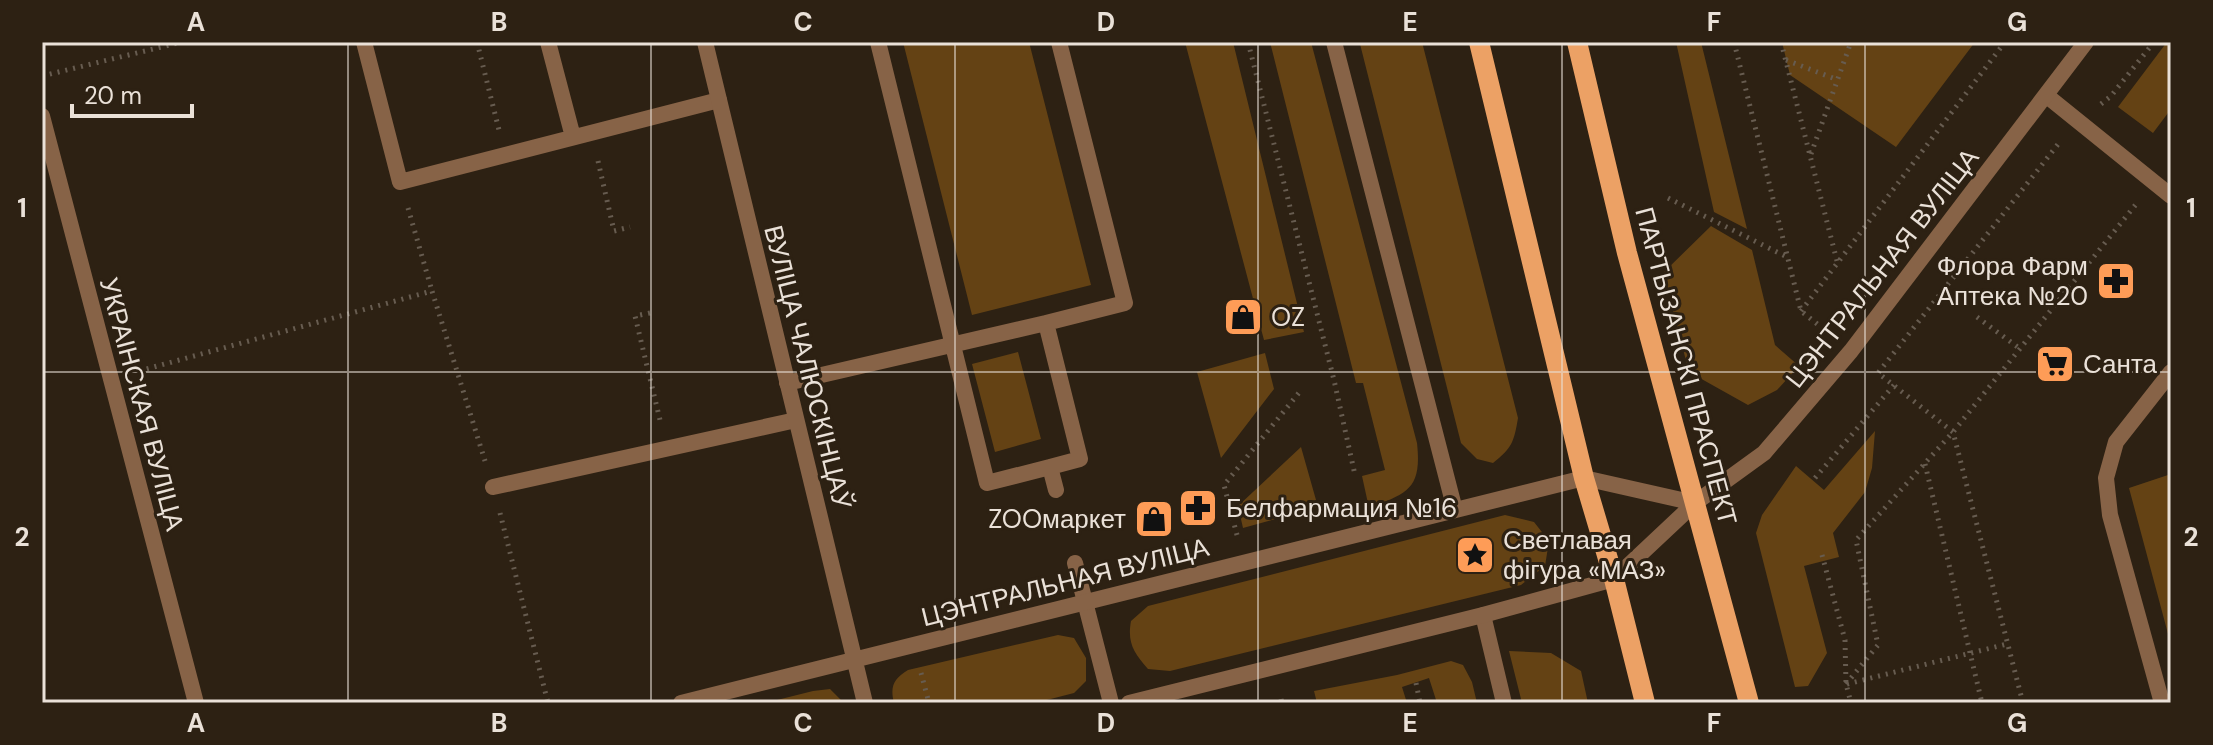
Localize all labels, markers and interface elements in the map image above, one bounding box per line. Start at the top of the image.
text: A [187,5,205,39]
text: B [491,5,507,39]
text: C [793,5,813,39]
text: D [1097,5,1115,39]
text: E [1402,5,1418,39]
text: F [1707,5,1721,39]
text: G [2007,5,2027,39]
scale bar [72,68,192,118]
text: 20 m [84,80,142,111]
street label: ЦЭНТРАЛЬНАЯ ВУЛІЦА [1778,141,1987,395]
text: 1 [17,191,27,225]
text: 1 [2186,191,2196,225]
street label: ПАРТЫЗАНСКІ ПРАСПЕКТ [1627,203,1745,529]
street label: ВУЛІЦА ЧАЛЮСКІНЦАЎ [756,222,860,513]
place label: Флора Фарм Аптека №20 [1937,249,2088,313]
pharmacy icon: Флора Фарм Аптека №20 [2095,260,2137,302]
street label: УКРАІНСКАЯ ВУЛІЦА [92,274,192,535]
shop icon: OZ [1222,296,1264,338]
place label: OZ [1271,300,1305,334]
supermarket icon: Санта [2034,343,2076,385]
place label: Санта [2083,347,2158,381]
pharmacy icon: Белфармация №16 [1177,487,1219,529]
place label: Белфармация №16 [1226,491,1457,525]
shop icon: ZOOмаркет [1133,498,1175,540]
place label: ZOOмаркет [988,502,1126,536]
text: 2 [14,520,30,554]
text: 2 [2183,520,2199,554]
place label: Светлавая фігура «МАЗ» [1503,523,1666,587]
street label: ЦЭНТРАЛЬНАЯ ВУЛІЦА [918,530,1213,634]
place icon: Светлавая фігура «МАЗ» [1454,534,1496,576]
text: A [187,706,205,740]
text: B [491,706,507,740]
text: C [793,706,813,740]
text: D [1097,706,1115,740]
text: E [1402,706,1418,740]
text: F [1707,706,1721,740]
text: G [2007,706,2027,740]

